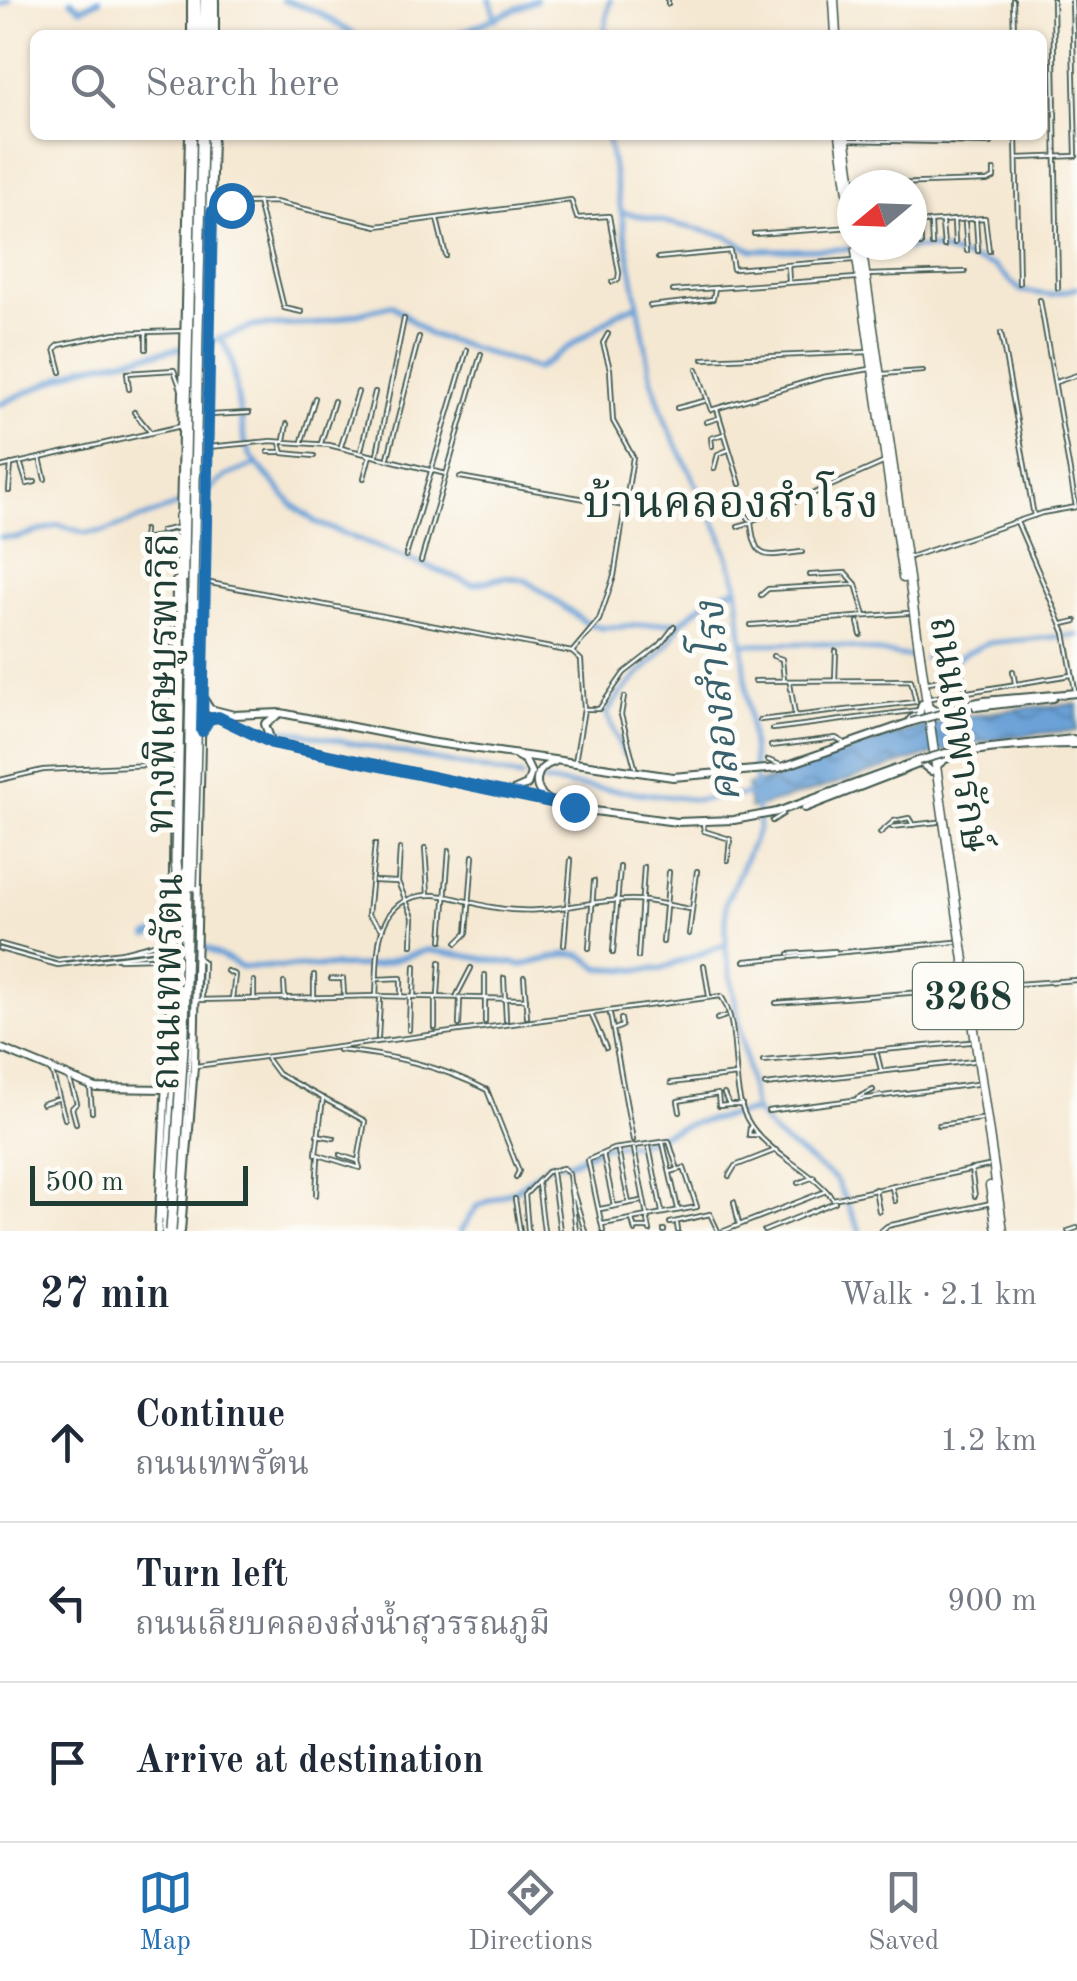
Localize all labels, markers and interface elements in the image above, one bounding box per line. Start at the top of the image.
search box [30,30,1047,140]
icon: search [65,58,120,113]
text: Search here [145,66,340,104]
north arrow [837,170,927,260]
route start [209,183,255,229]
district label: บ้านคลองสำโรง [583,471,879,528]
street label: ทางพิเศษบูรพาวิถี [140,533,190,834]
water label: คลองสำโรง [679,598,750,805]
street label: ถนนเทพารักษ์ [921,613,999,855]
route end [552,785,598,831]
street label: ถนนเทพรัตน [146,873,192,1091]
road number: 3268 [913,963,1023,1029]
scale bar [30,1161,248,1206]
text: 500 m [45,1169,124,1197]
text: 27 min [40,1275,170,1317]
text: Walk · 2.1 km [840,1280,1037,1312]
text: Continue [135,1397,285,1435]
icon: ahead [40,1415,95,1470]
text: 1.2 km [940,1426,1037,1458]
text: ถนนเทพรัตน [135,1450,309,1482]
text: Turn left [135,1557,288,1595]
icon: left [40,1575,95,1630]
text: 900 m [947,1586,1037,1618]
text: ถนนเลียบคลองส่งน้ำสุวรรณภูมิ [135,1610,550,1642]
icon: arrive [40,1735,95,1790]
text: Arrive at destination [135,1743,484,1781]
tab: Map [138,1865,193,1960]
tab: Directions [468,1865,593,1960]
tab: Saved [868,1865,939,1960]

